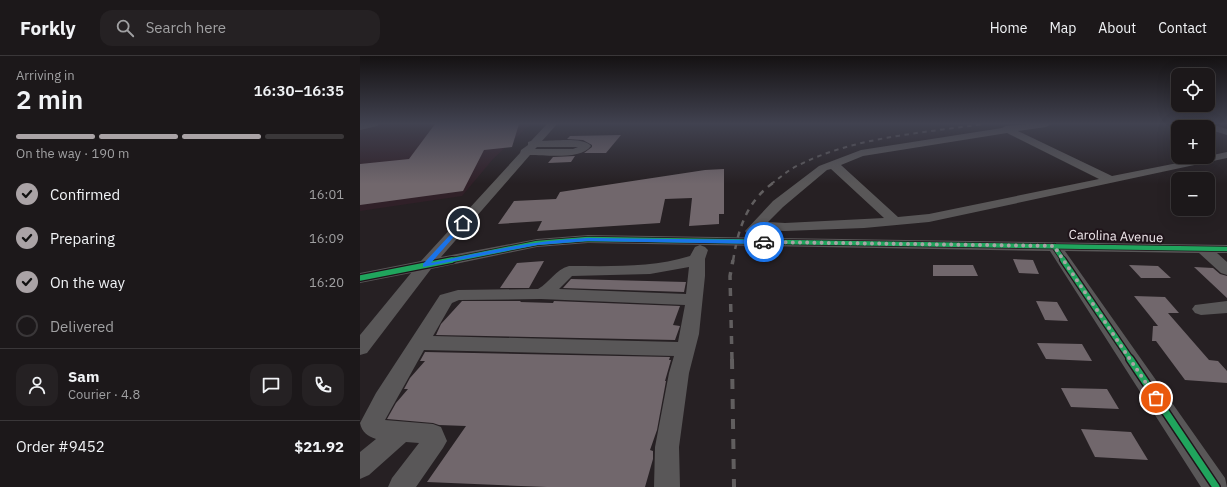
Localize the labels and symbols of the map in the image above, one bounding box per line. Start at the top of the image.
pin [446,206,480,240]
courier [744,222,784,262]
street label: Carolina Avenue [1068,226,1164,246]
pin [1139,381,1173,415]

